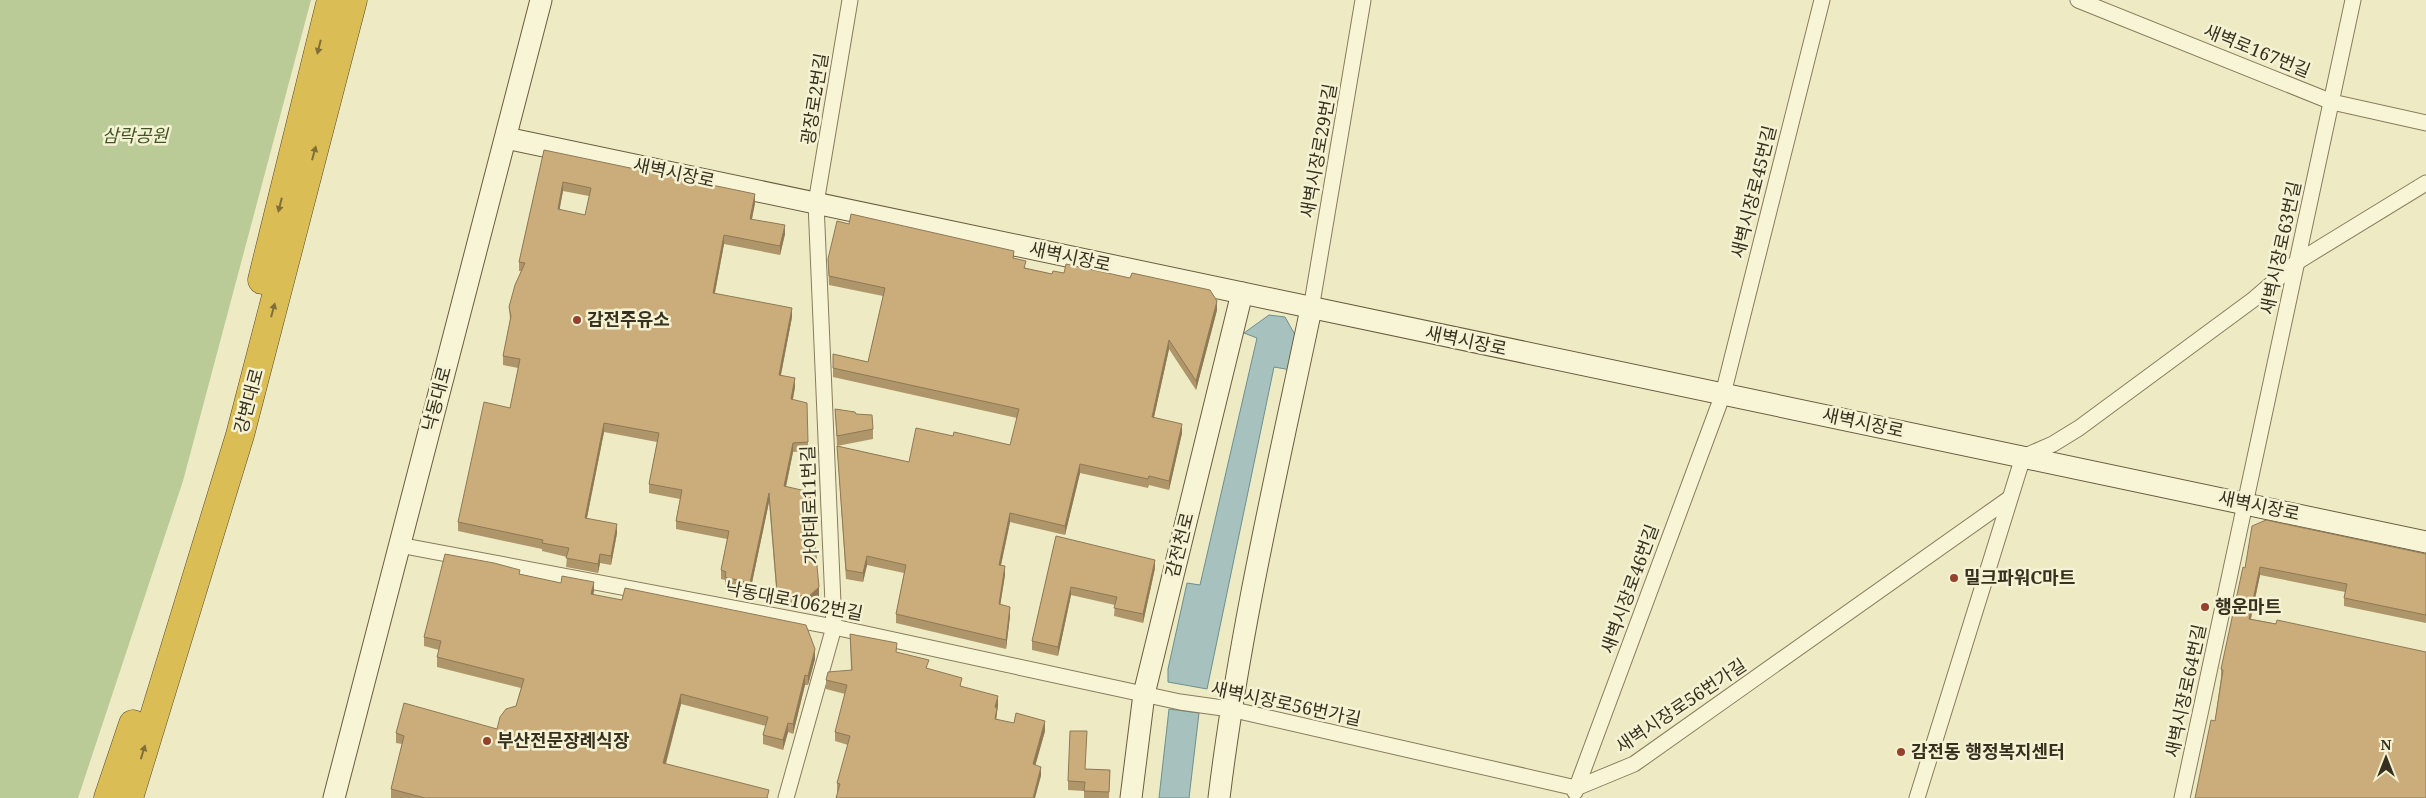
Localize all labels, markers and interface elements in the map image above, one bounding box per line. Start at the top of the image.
street label: 새벽로167번길 [2200,18,2314,82]
one-way arrow [315,40,323,55]
street label: 광장로2번길 [795,51,833,147]
street label: 새벽시장로29번길 [1294,82,1342,220]
park label: 삼락공원 [102,123,170,147]
street label: 새벽시장로45번길 [1725,123,1781,261]
one-way arrow [310,146,318,161]
street label: 새벽시장로 [631,152,717,192]
street label: 새벽시장로63번길 [2254,179,2306,317]
one-way arrow [276,197,284,212]
street label: 새벽시장로 [1027,236,1113,276]
one-way arrow [269,303,277,318]
place label: 감전주유소 [587,307,670,331]
marker: 감전주유소 [571,314,583,326]
street label: 새벽시장로 [1423,320,1509,360]
street label: 낙동대로 [416,364,456,434]
street label: 강변대로 [228,366,268,436]
street label: 새벽시장로 [1820,402,1906,442]
street label: 가야대로11번길 [795,445,823,565]
street label: 새벽시장로 [2216,485,2302,525]
street label: 감전천로 [1159,510,1199,580]
street label: 새벽시장로46번길 [1595,521,1664,657]
place label: 밀크파워C마트 [1964,565,2075,589]
marker: 밀크파워C마트 [1948,572,1960,584]
street label: 낙동대로1062번길 [723,575,865,625]
place label: 행운마트 [2215,594,2281,618]
marker: 행운마트 [2199,601,2211,613]
street label: 새벽시장로64번길 [2159,622,2211,760]
street label: 새벽시장로56번가길 [1610,653,1750,758]
street label: 새벽시장로56번가길 [1209,675,1363,731]
place label: 부산전문장례식장 [497,728,630,752]
north arrow [2361,733,2411,783]
marker: 부산전문장례식장 [481,735,493,747]
text: N [2380,735,2392,754]
place label: 감전동 행정복지센터 [1911,739,2065,763]
one-way arrow [140,744,148,759]
marker: 감전동 행정복지센터 [1895,746,1907,758]

